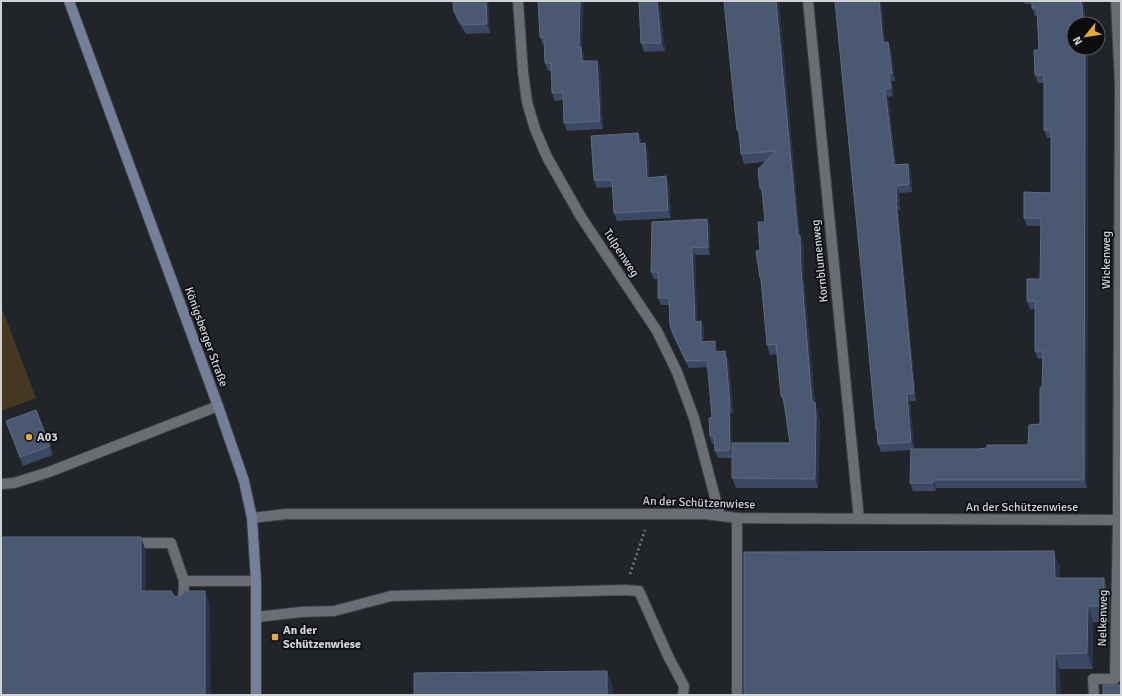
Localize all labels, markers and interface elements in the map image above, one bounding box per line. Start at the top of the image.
north arrow [1066,16,1106,56]
text: N [1070,34,1085,47]
street label: Kornblumenweg [808,219,832,303]
street label: Tulpenweg [600,226,642,280]
street label: Wickenweg [1099,231,1114,289]
street label: Königsberger Straße [181,285,231,389]
place label: A03 [37,430,58,445]
marker: A03 [24,432,34,442]
street label: An der Schützenwiese [642,494,756,512]
street label: An der Schützenwiese [966,500,1078,515]
street label: Nelkenweg [1095,590,1111,646]
place label: An der Schützenwiese [283,623,361,652]
marker: An der Schützenwiese [270,632,280,642]

